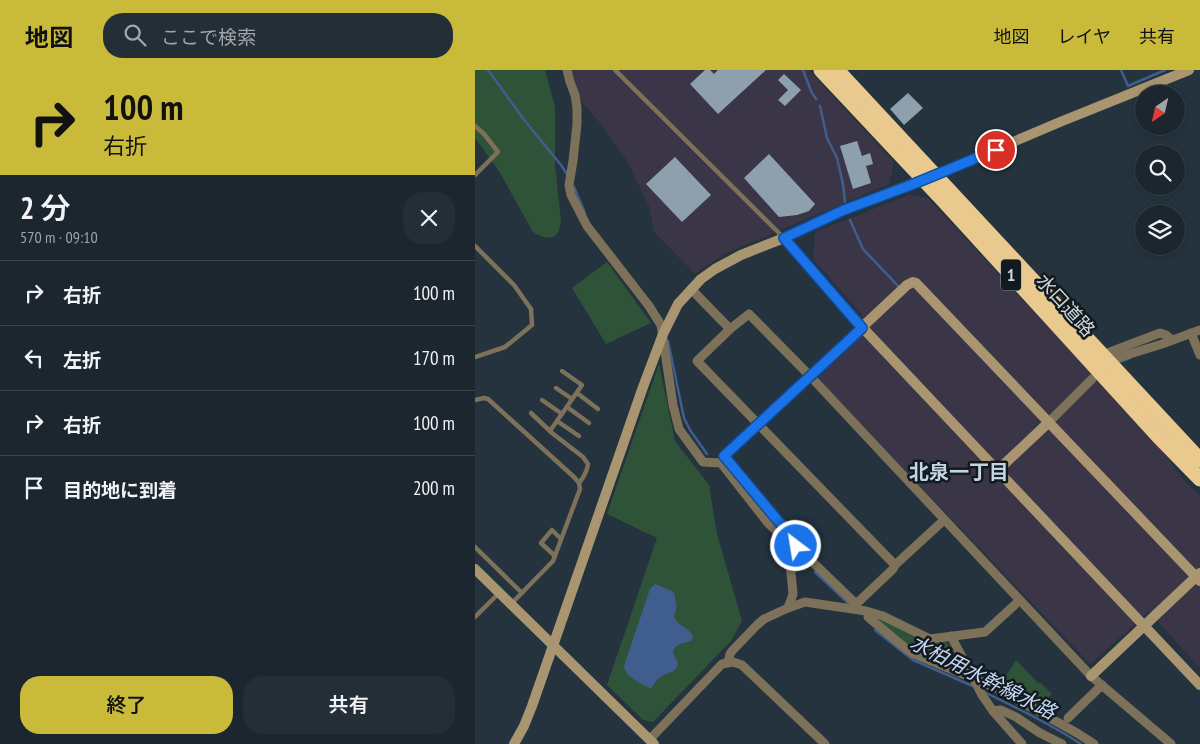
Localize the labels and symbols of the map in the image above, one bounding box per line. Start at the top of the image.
north arrow [1135,85,1185,135]
pin [975,129,1017,171]
road number: 1 [1001,260,1021,290]
street label: 水口道路 [1032,269,1100,341]
district label: 北泉一丁目 [909,459,1009,485]
position arrow [769,519,821,571]
water label: 水柏用水幹線水路 [906,629,1062,726]

